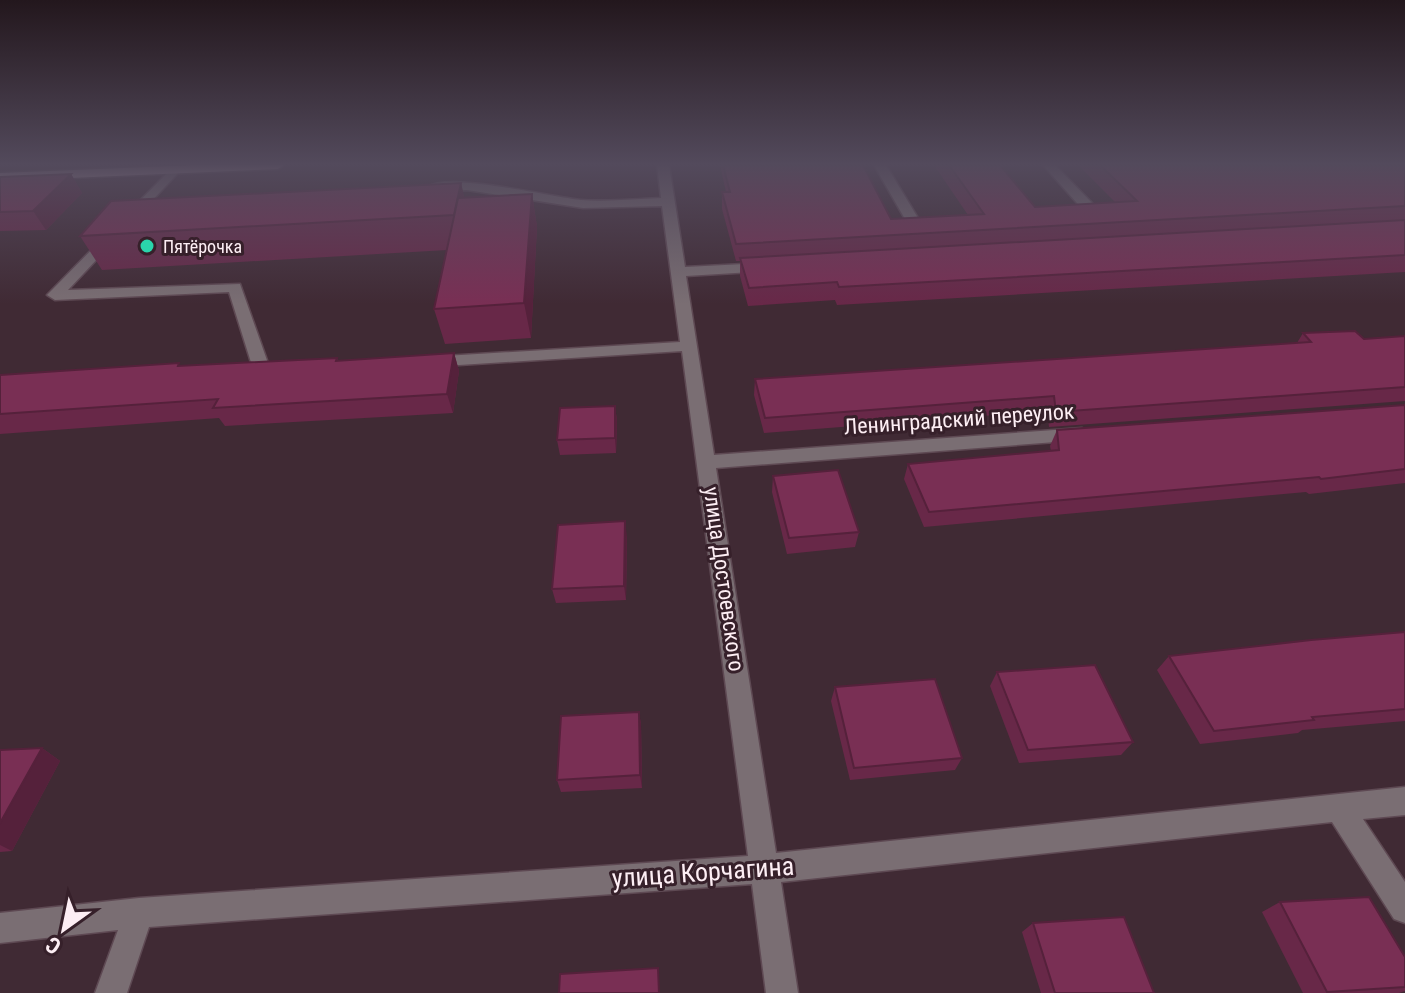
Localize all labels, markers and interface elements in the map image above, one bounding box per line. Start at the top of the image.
place label: Пятёрочка [163,236,242,257]
marker: Пятёрочка [138,237,156,255]
street label: Ленинградский переулок [843,398,1076,440]
street label: улица Достоевского [699,485,749,673]
street label: улица Корчагина [611,851,795,893]
north arrow [24,889,104,969]
text: С [41,931,65,959]

